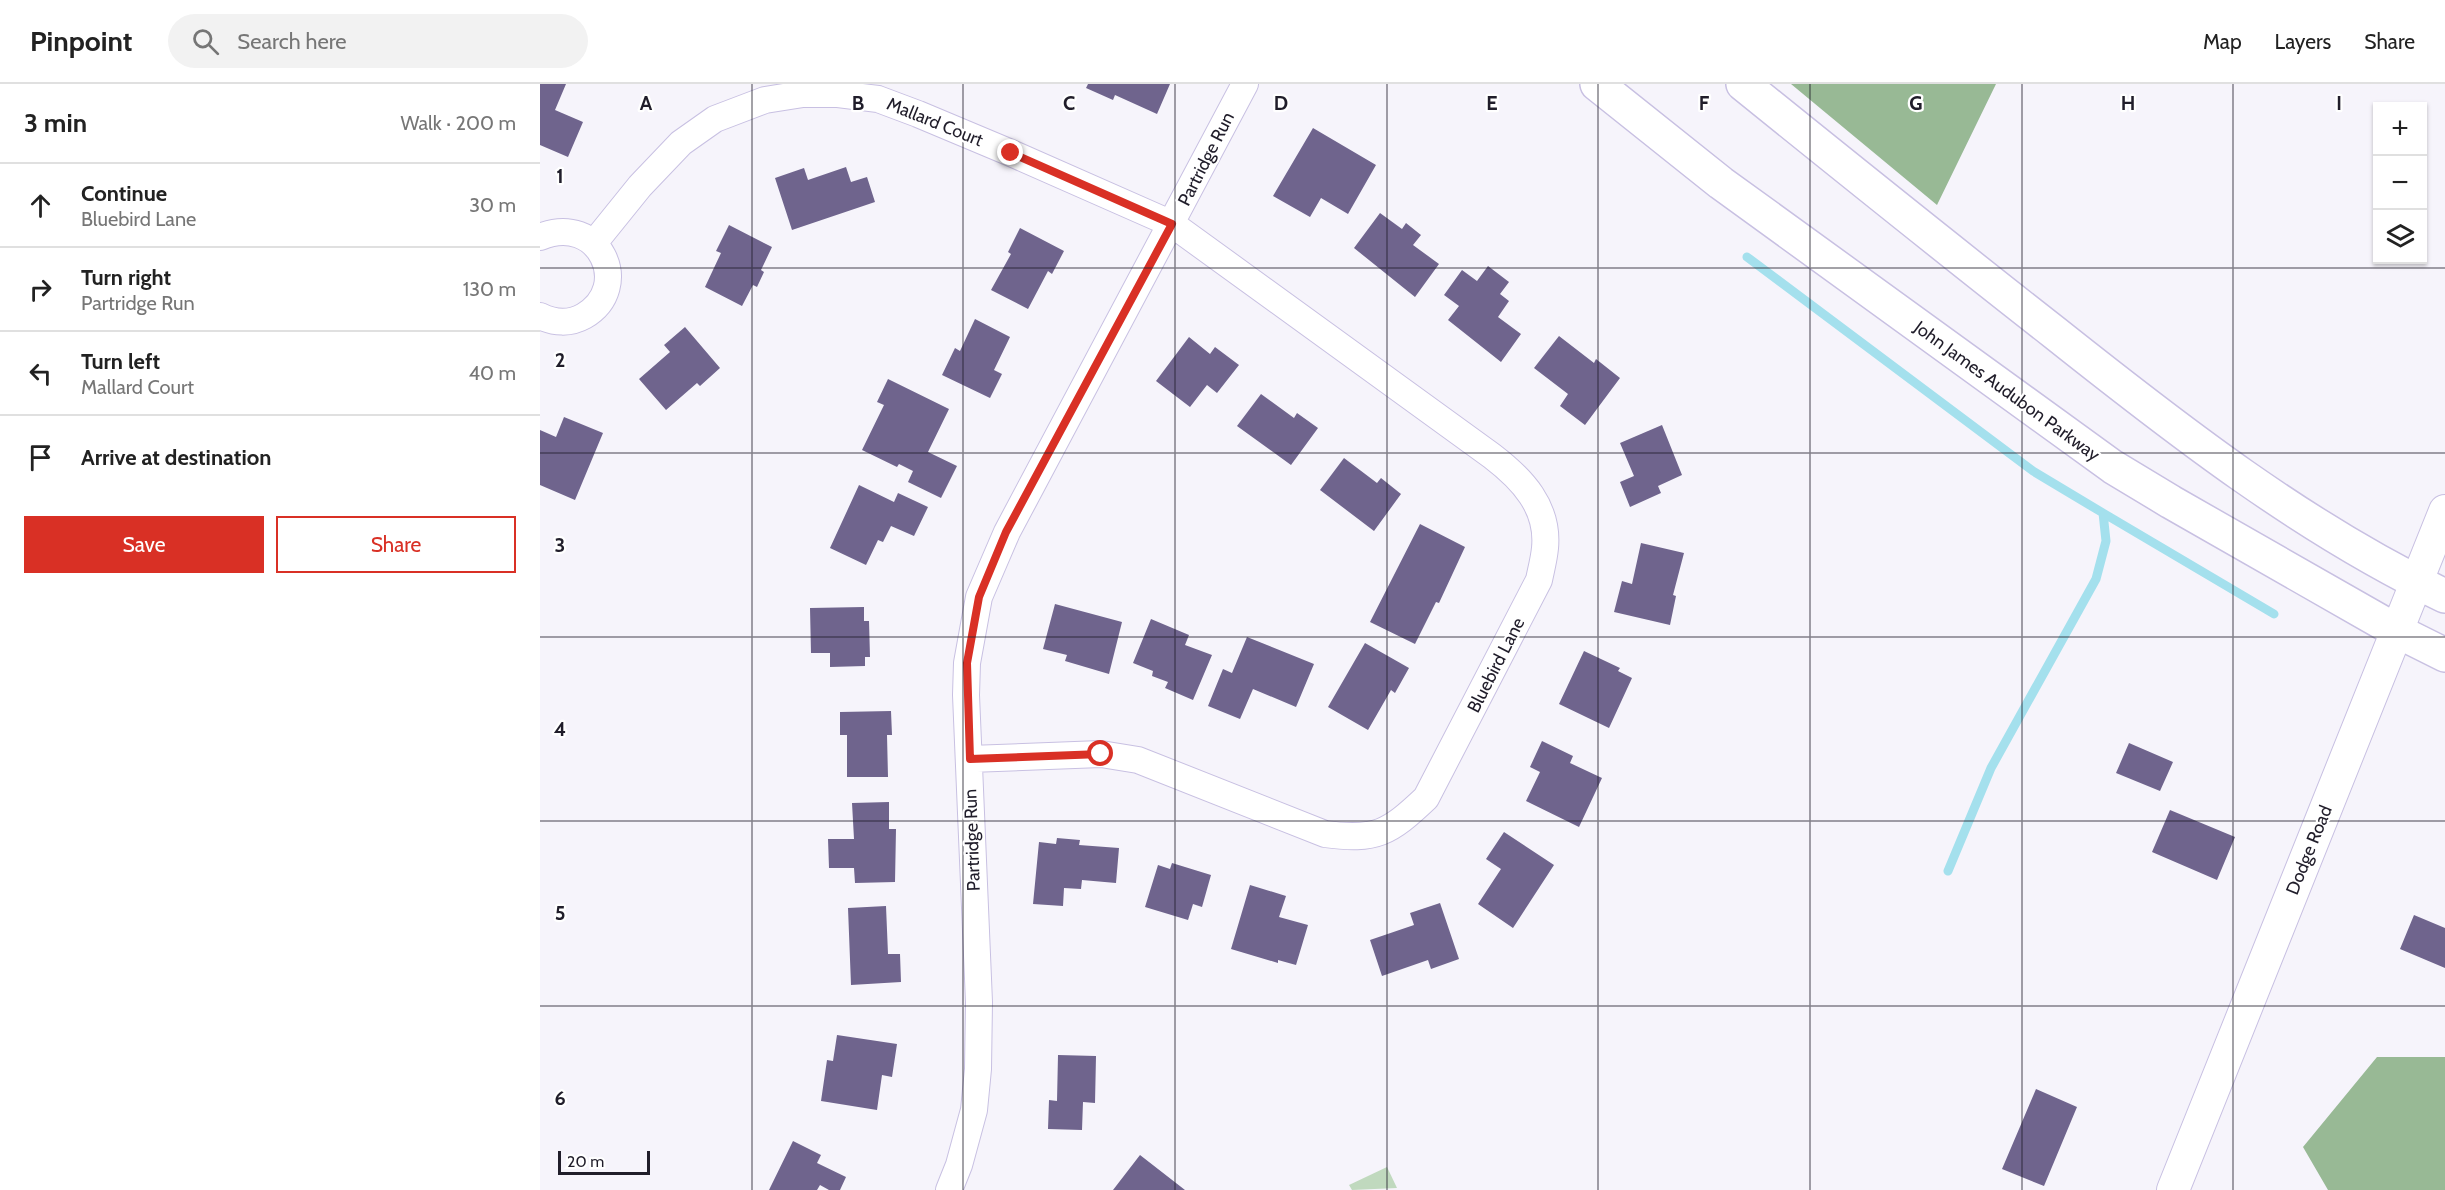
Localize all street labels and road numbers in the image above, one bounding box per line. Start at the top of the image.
street label: Mallard Court [884,93,986,151]
street label: Partridge Run [1173,108,1239,210]
street label: John James Audubon Parkway [1909,316,2104,466]
street label: Bluebird Lane [1463,614,1529,716]
street label: Partridge Run [959,788,985,892]
street label: Dodge Road [2281,802,2337,898]

